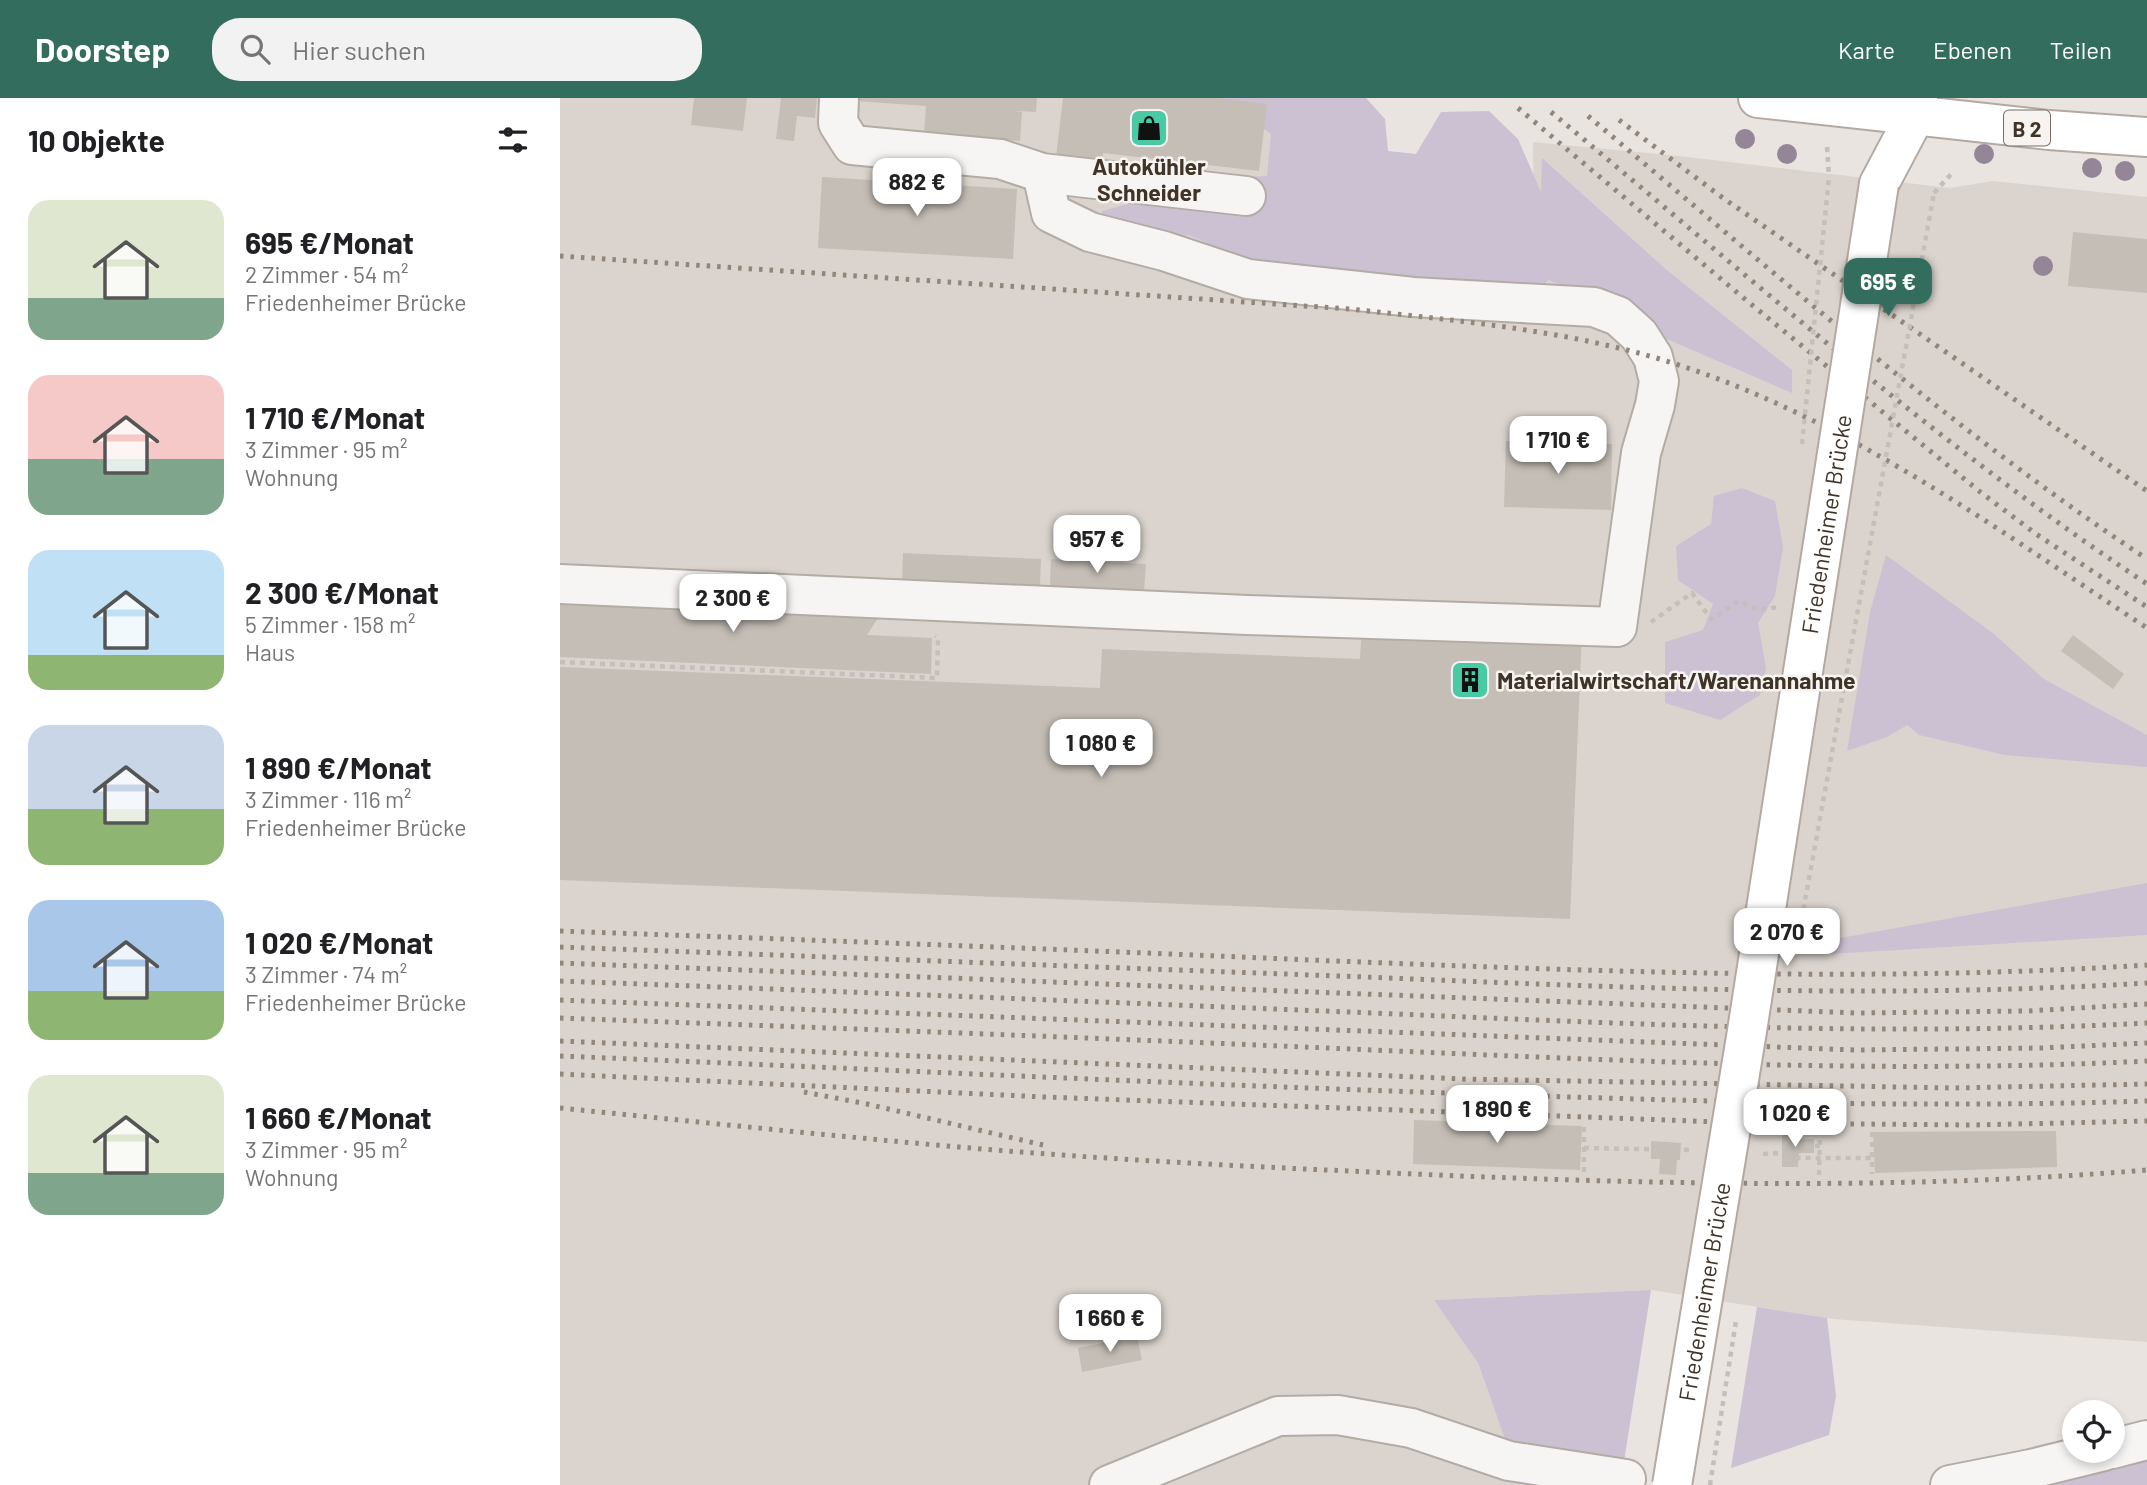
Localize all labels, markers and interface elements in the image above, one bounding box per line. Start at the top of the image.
search box [212,18,702,81]
text: Doorstep [35,29,170,69]
icon: search [236,30,274,68]
text: Hier suchen [292,34,426,65]
text: Karte [1838,35,1895,64]
text: Ebenen [1933,35,2012,64]
text: Teilen [2050,35,2112,64]
shop icon: Autokühler Schneider [1128,107,1170,149]
road number: B 2 [2004,110,2050,146]
icon: filters [494,121,532,159]
text: 10 Objekte [28,122,165,158]
place label: Autokühler Schneider [1092,152,1206,206]
pin: 882 € [868,158,966,218]
text: 882 € [889,167,945,195]
text: 695 €/Monat [245,224,414,260]
icon: home [84,228,168,312]
pin: 695 € [1839,258,1937,318]
text: 2 Zimmer · 54 m² [245,260,409,288]
text: 695 € [1860,267,1916,295]
text: Friedenheimer Brücke [245,288,466,316]
text: 1 710 €/Monat [245,399,425,435]
icon: home [84,403,168,487]
street label: Friedenheimer Brücke [1795,413,1857,636]
pin: 1 710 € [1493,416,1623,476]
text: 1 710 € [1526,425,1590,453]
text: 3 Zimmer · 95 m² [245,435,407,463]
text: Wohnung [245,463,338,491]
pin: 957 € [1048,516,1146,575]
text: 957 € [1069,524,1125,552]
text: 2 300 €/Monat [245,574,439,610]
pin: 2 300 € [668,574,798,634]
icon: home [84,578,168,662]
text: 2 300 € [695,583,771,611]
text: 5 Zimmer · 158 m² [245,610,415,638]
text: Haus [245,638,295,666]
building icon: Materialwirtschaft/Warenannahme [1449,659,1491,701]
place label: Materialwirtschaft/Warenannahme [1497,666,1856,694]
pin: 1 080 € [1036,720,1166,779]
text: 1 080 € [1066,728,1136,756]
text: 1 890 €/Monat [245,749,432,785]
icon: home [84,753,168,837]
text: 3 Zimmer · 116 m² [245,785,412,813]
text: Friedenheimer Brücke [245,813,466,841]
pin: 2 070 € [1722,908,1852,968]
text: 2 070 € [1750,917,1824,945]
text: 1 020 €/Monat [245,924,433,960]
icon: home [84,928,168,1012]
text: 3 Zimmer · 74 m² [245,960,407,988]
text: Friedenheimer Brücke [245,988,466,1016]
pin: 1 890 € [1432,1086,1562,1145]
pin: 1 020 € [1730,1090,1860,1149]
text: 1 890 € [1462,1094,1532,1122]
text: 1 020 € [1759,1098,1831,1126]
text: 1 660 €/Monat [245,1099,432,1135]
icon: home [84,1103,168,1187]
text: 3 Zimmer · 95 m² [245,1135,407,1163]
text: Wohnung [245,1163,338,1191]
street label: Friedenheimer Brücke [1672,1180,1736,1403]
pin: 1 660 € [1045,1294,1175,1354]
text: 1 660 € [1075,1303,1145,1331]
map controls [2062,1400,2125,1463]
button: locate [2062,1400,2125,1463]

